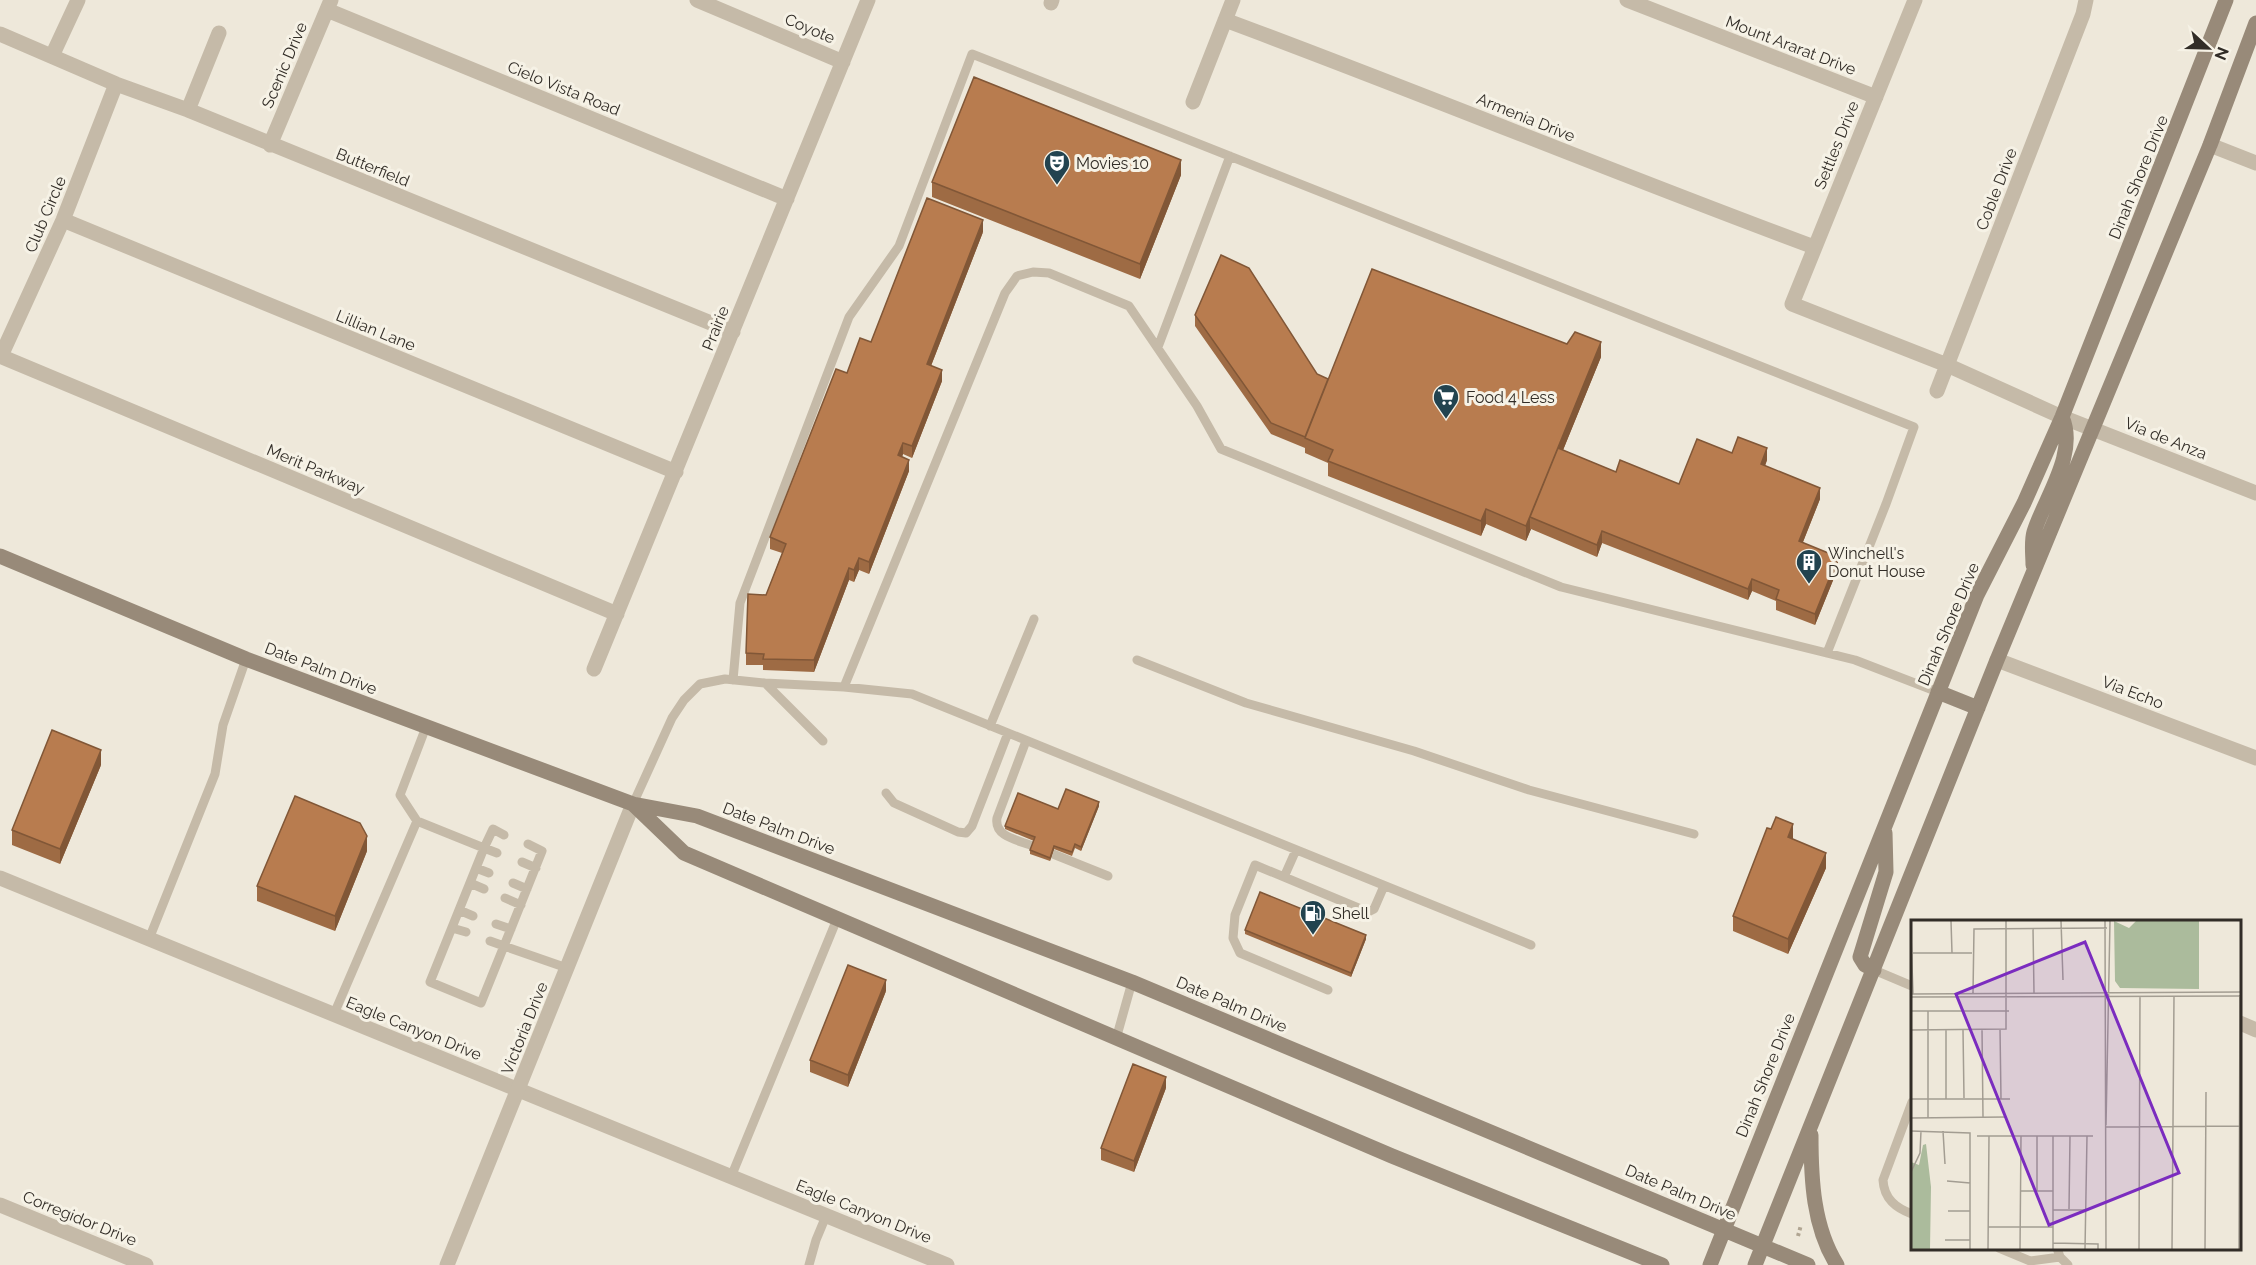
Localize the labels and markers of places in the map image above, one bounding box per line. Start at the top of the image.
theatre icon: Movies 10 [1042,148,1072,186]
place label: Movies 10 [1076,154,1149,173]
supermarket icon: Food 4 Less [1431,382,1461,420]
place label: Food 4 Less [1466,388,1555,407]
place label: Winchell's Donut House [1828,544,1925,581]
building icon: Winchell's Donut House [1794,547,1824,585]
fuel station icon: Shell [1298,898,1328,936]
place label: Shell [1332,904,1370,923]

